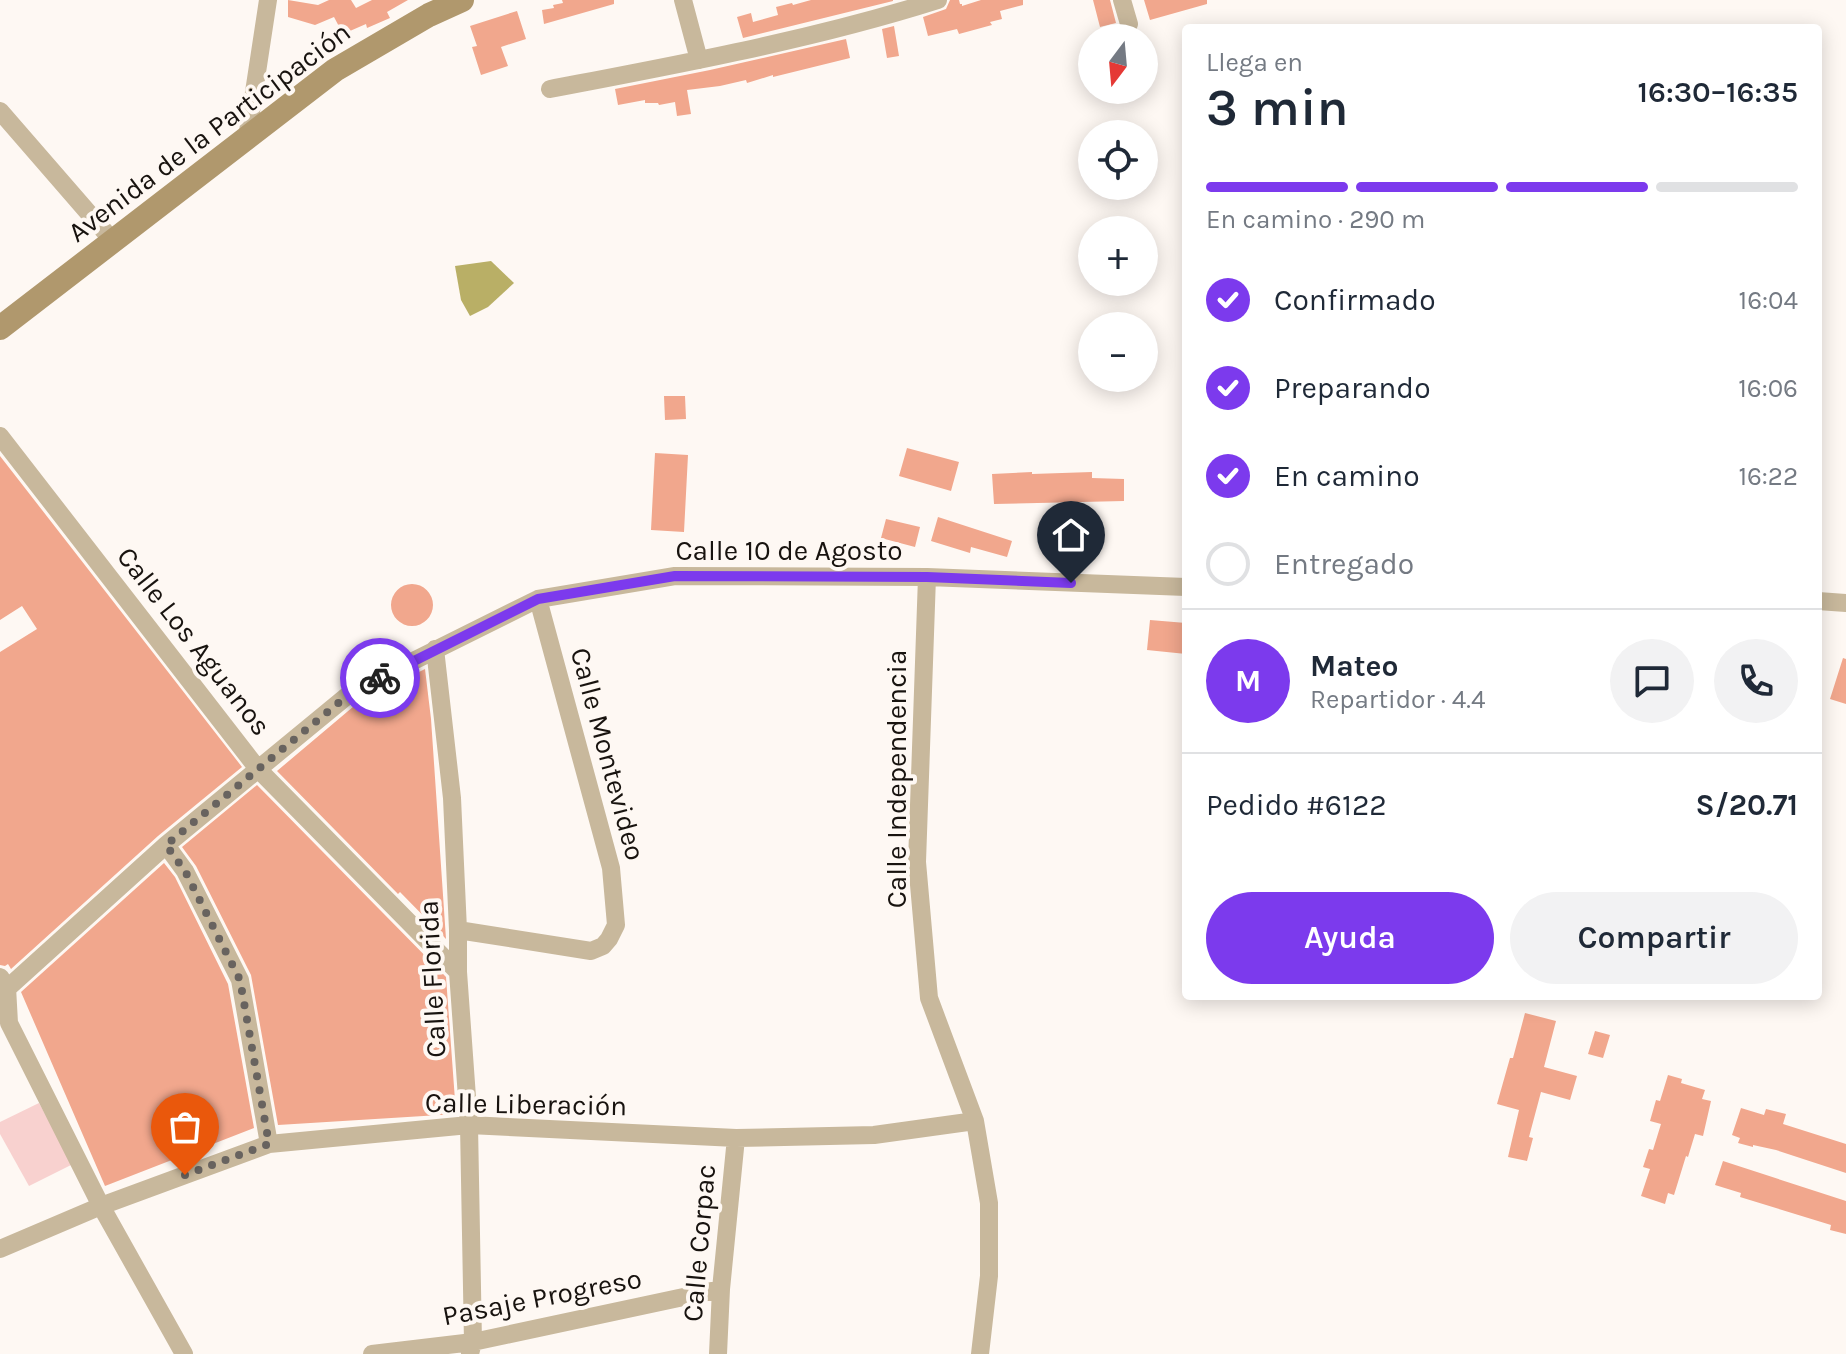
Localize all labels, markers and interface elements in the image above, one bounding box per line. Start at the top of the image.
street label: Avenida de la Participación [61,15,357,249]
north arrow [1078,24,1158,104]
map controls [1078,24,1158,392]
text: Llega en [1206,47,1303,78]
text: 16:30–16:35 [1638,74,1798,110]
text: 3 min [1206,77,1349,138]
button: locate [1078,120,1158,200]
text: En camino · 290 m [1206,204,1425,235]
button: + [1078,216,1158,296]
icon: check [1206,278,1250,322]
text: Confirmado [1274,282,1436,318]
text: 16:04 [1739,285,1798,316]
button: − [1078,312,1158,392]
icon: check [1206,366,1250,410]
text: Preparando [1274,370,1431,406]
text: 16:06 [1738,373,1798,404]
icon: check [1206,454,1250,498]
text: En camino [1274,458,1420,494]
text: 16:22 [1738,461,1798,492]
pin [1037,501,1105,583]
icon: home [1049,513,1093,557]
street label: Calle 10 de Agosto [675,534,903,567]
street label: Calle Los Aguanos [110,540,278,742]
text: Entregado [1274,546,1414,582]
courier [340,638,420,718]
button: chat [1610,639,1694,723]
button: phone [1714,639,1798,723]
street label: Calle Montevideo [564,644,652,864]
text: Mateo [1310,648,1399,684]
street label: Calle Independencia [880,650,913,908]
icon: bike [358,656,402,700]
text: M [1235,663,1261,699]
text: Repartidor · 4.4 [1310,684,1485,715]
text: Pedido #6122 [1206,787,1387,823]
text: S/20.71 [1696,787,1798,823]
button: Ayuda [1206,892,1494,984]
button: Compartir [1510,892,1798,984]
street label: Calle Florida [411,899,453,1059]
street label: Calle Liberación [425,1086,627,1122]
pin [151,1093,219,1175]
icon: bag [163,1105,207,1149]
street label: Calle Corpac [676,1163,722,1323]
street label: Pasaje Progreso [440,1262,644,1332]

